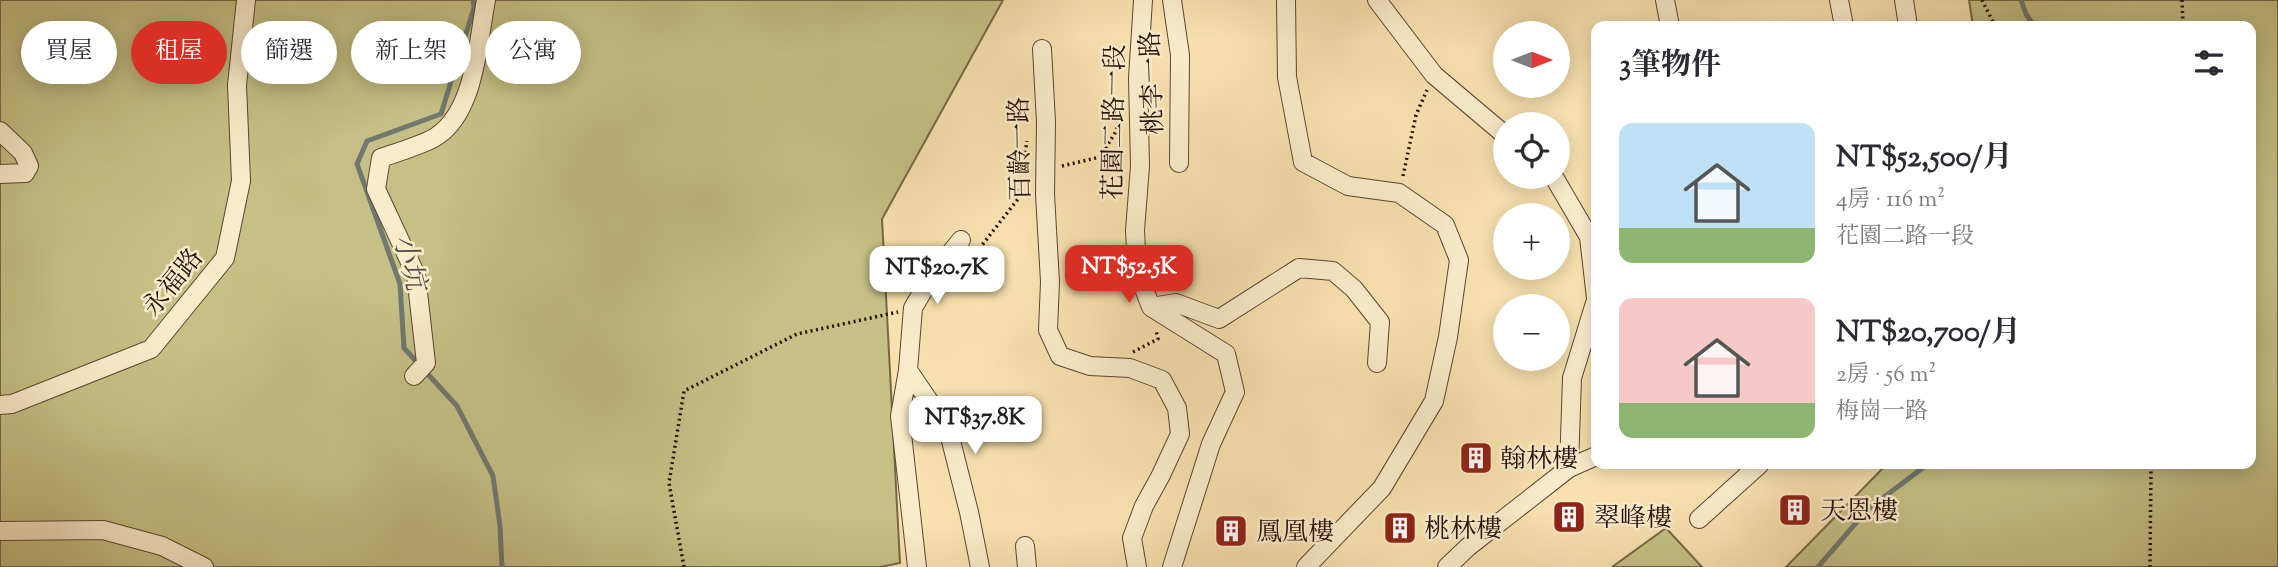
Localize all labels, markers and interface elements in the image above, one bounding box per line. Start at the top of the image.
chip: 買屋 [21,21,117,84]
chip: 租屋 [131,21,227,84]
chip: 篩選 [241,21,337,84]
chip: 新上架 [351,21,471,84]
chip: 公寓 [485,21,581,84]
north arrow [1493,21,1570,98]
map controls [1493,21,1570,371]
street label: 桃李一路 [1133,30,1174,136]
street label: 花園二路一段 [1096,44,1135,200]
icon: filters [2190,44,2228,82]
text: 3筆物件 [1619,45,1721,88]
street label: 百齡一路 [1002,97,1041,201]
button: locate [1493,112,1570,189]
text: NT$52,500/月 [1836,137,2012,180]
icon: home [1675,151,1759,235]
text: 4房 · 116 m² [1836,184,1945,217]
button: + [1493,203,1570,280]
text: 花園二路一段 [1836,221,1974,254]
water label: 小坑 [382,231,436,299]
street label: 永福路 [135,242,213,326]
pin: NT$20.7K [865,246,1009,306]
pin: NT$52.5K [1057,246,1201,305]
text: NT$52.5K [1081,251,1177,284]
text: NT$20.7K [885,252,989,285]
button: − [1493,294,1570,371]
text: NT$20,700/月 [1836,312,2021,355]
icon: home [1675,326,1759,410]
text: 2房 · 56 m² [1836,359,1936,392]
pin: NT$37.8K [903,396,1047,456]
text: 梅崗一路 [1836,396,1928,429]
text: NT$37.8K [925,402,1025,435]
building icon: 翰林樓 [1457,439,1495,477]
place label: 翰林樓 [1500,442,1578,479]
building icon: 天恩樓 [1776,491,1814,529]
place label: 天恩樓 [1820,494,1898,531]
building icon: 翠峰樓 [1550,498,1588,536]
place label: 翠峰樓 [1594,501,1672,538]
building icon: 桃林樓 [1381,509,1419,547]
building icon: 鳳凰樓 [1212,512,1250,550]
place label: 桃林樓 [1424,512,1502,549]
place label: 鳳凰樓 [1256,515,1334,552]

